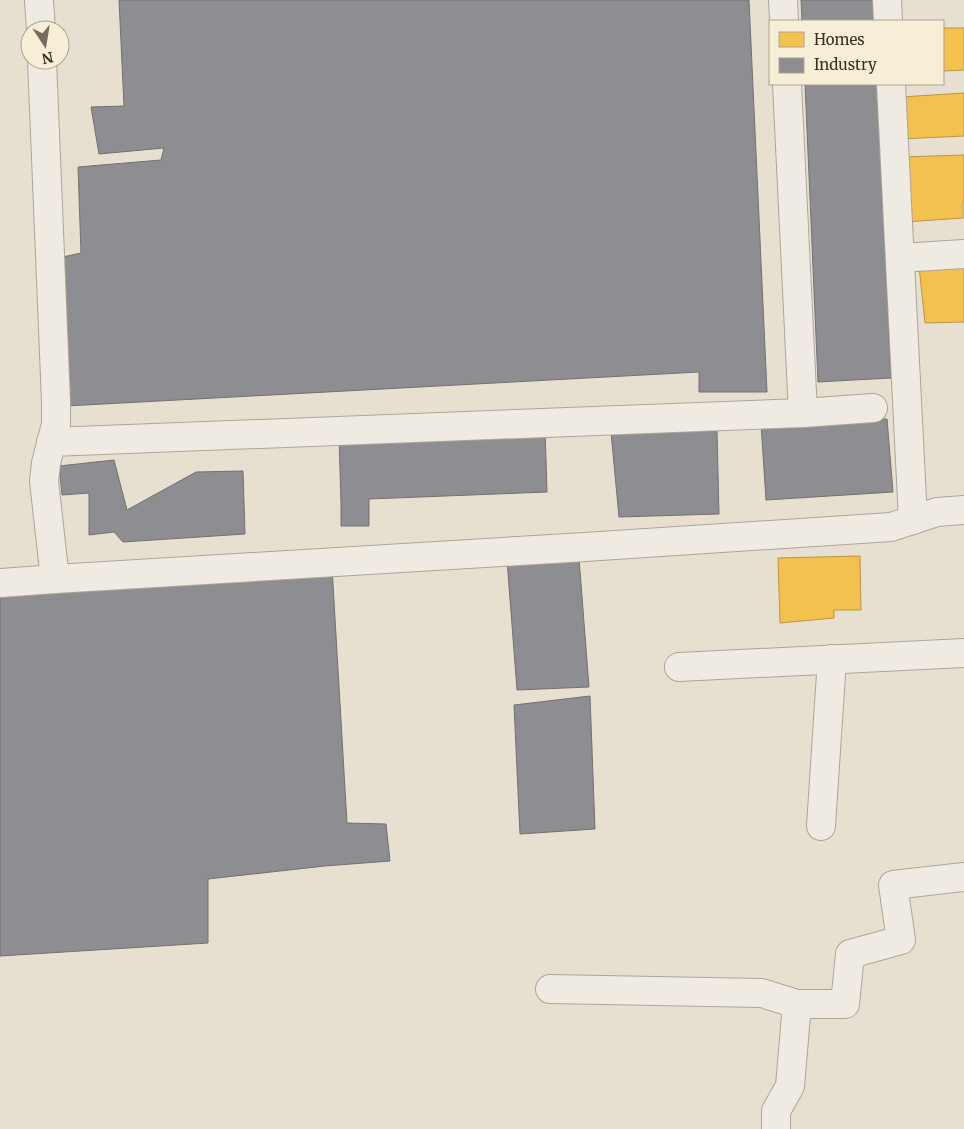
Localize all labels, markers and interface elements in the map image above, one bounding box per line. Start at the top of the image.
north arrow [20,20,70,70]
legend [769,20,944,85]
text: Homes [814,30,865,49]
text: N [40,48,55,68]
text: Industry [814,55,877,74]

